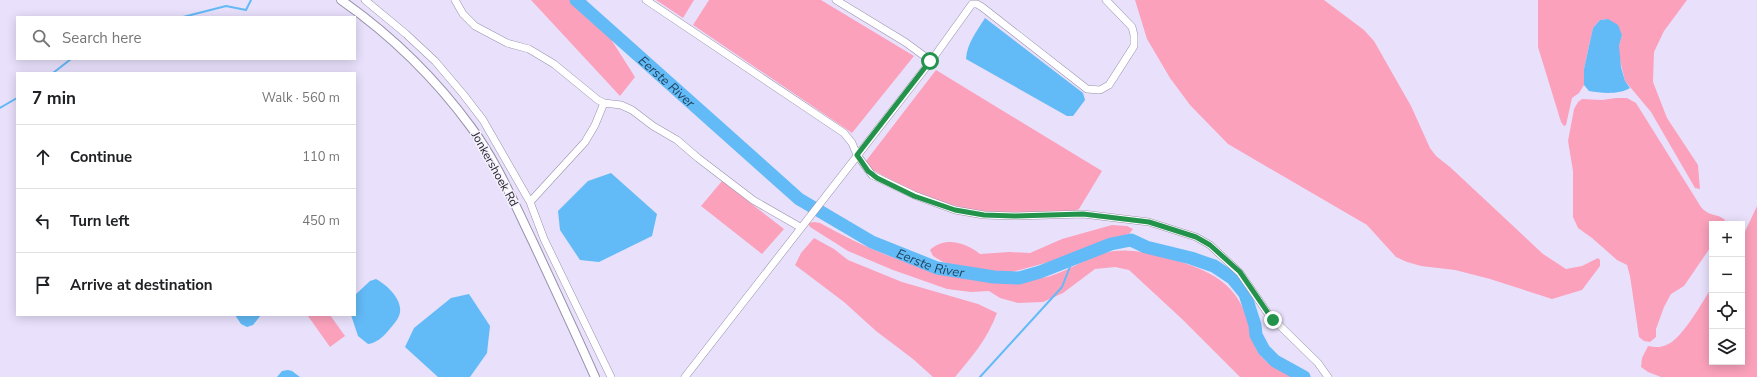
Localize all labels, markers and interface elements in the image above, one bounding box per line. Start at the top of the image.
search box [16,16,356,60]
icon: search [30,27,52,49]
text: Search here [62,28,142,48]
water label: Eerste River [634,52,699,112]
route start [921,52,939,70]
text: 7 min [32,87,76,110]
text: Walk · 560 m [262,89,340,107]
street label: Jonkershoek Rd [467,128,522,209]
icon: ahead [32,146,54,168]
text: Continue [70,147,132,167]
text: 110 m [302,148,340,166]
icon: left [32,210,54,232]
text: Turn left [70,211,129,231]
text: 450 m [302,212,340,230]
map controls [1709,221,1745,365]
button: + [1709,221,1745,257]
water label: Eerste River [894,245,966,282]
button: − [1709,257,1745,293]
icon: arrive [32,274,54,296]
text: Arrive at destination [70,275,213,295]
button: locate [1709,293,1745,329]
route end [1264,311,1282,329]
button: layers [1709,329,1745,365]

